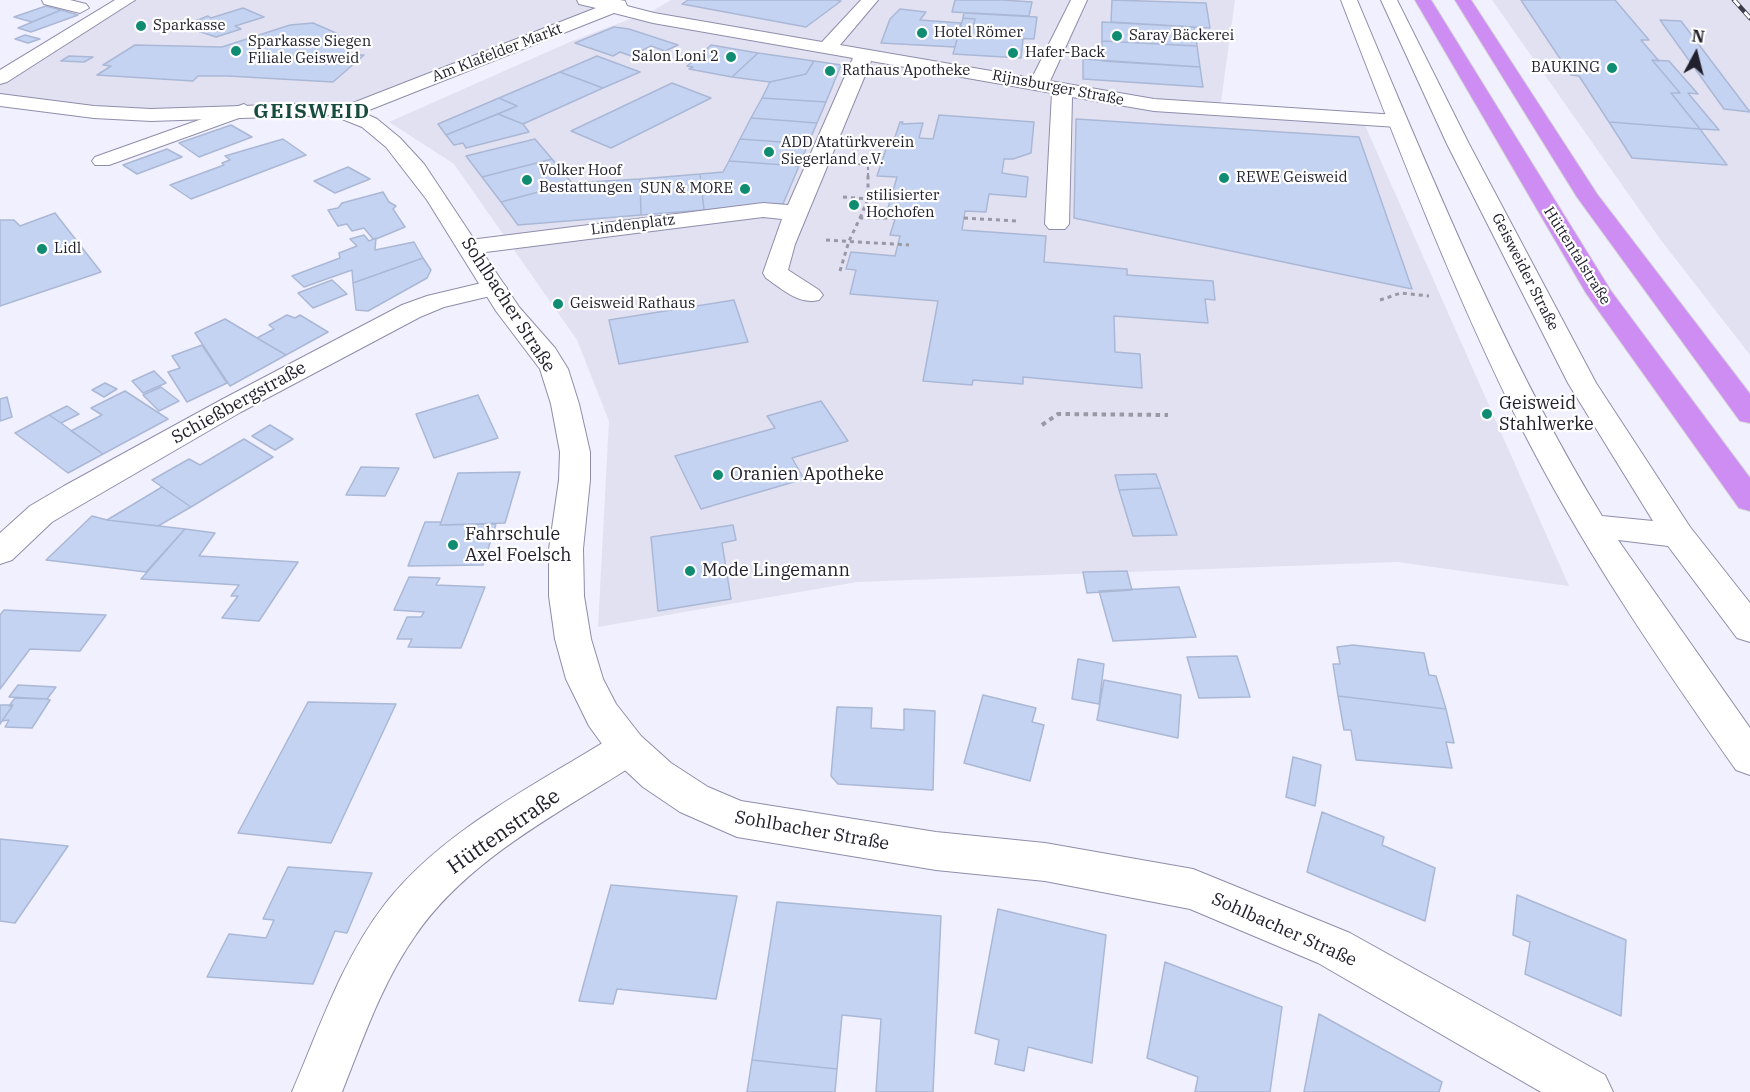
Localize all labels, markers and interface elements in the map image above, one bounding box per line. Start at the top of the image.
place label: Sparkasse [153,17,225,35]
marker: Sparkasse [134,19,148,33]
street label: Am Klafelder Markt [429,20,565,86]
place label: Hotel Römer [934,24,1023,42]
north arrow [1666,24,1726,84]
text: N [1691,25,1706,47]
marker: Hotel Römer [915,26,929,40]
place label: Saray Bäckerei [1129,27,1234,45]
marker: Saray Bäckerei [1110,29,1124,43]
place label: Sparkasse Siegen Filiale Geisweid [248,33,371,68]
marker: Sparkasse Siegen Filiale Geisweid [229,44,243,58]
place label: Hafer-Back [1025,44,1105,62]
marker: Hafer-Back [1006,46,1020,60]
place label: Salon Loni 2 [632,48,719,66]
marker: Salon Loni 2 [724,50,738,64]
place label: BAUKING [1531,59,1600,77]
marker: BAUKING [1605,61,1619,75]
place label: Rathaus Apotheke [842,62,970,80]
marker: Rathaus Apotheke [823,64,837,78]
street label: Rijnsburger Straße [991,66,1125,110]
district label: GEISWEID [253,100,371,124]
place label: ADD Atatürkverein Siegerland e.V. [781,134,914,169]
marker: ADD Atatürkverein Siegerland e.V. [762,145,776,159]
place label: Volker Hoof Bestattungen [539,162,633,197]
place label: REWE Geisweid [1236,169,1348,187]
marker: REWE Geisweid [1217,171,1231,185]
marker: Volker Hoof Bestattungen [520,173,534,187]
place label: SUN & MORE [640,180,733,198]
marker: SUN & MORE [738,182,752,196]
place label: stilisierter Hochofen [866,187,939,222]
marker: stilisierter Hochofen [847,198,861,212]
street label: Hüttentalstraße [1540,204,1614,308]
street label: Geisweider Straße [1488,210,1562,334]
street label: Lindenplatz [590,211,676,239]
street label: Sohlbacher Straße [456,234,560,376]
place label: Lidl [54,240,81,258]
marker: Lidl [35,242,49,256]
place label: Geisweid Rathaus [570,295,695,313]
marker: Geisweid Rathaus [551,297,565,311]
street label: Schießbergstraße [168,357,310,449]
place label: Geisweid Stahlwerke [1499,393,1594,436]
marker: Geisweid Stahlwerke [1480,407,1494,421]
place label: Oranien Apotheke [730,464,884,486]
marker: Oranien Apotheke [711,468,725,482]
place label: Fahrschule Axel Foelsch [465,524,572,566]
marker: Fahrschule Axel Foelsch [446,538,460,552]
place label: Mode Lingemann [702,560,850,582]
marker: Mode Lingemann [683,564,697,578]
street label: Hüttenstraße [443,784,565,880]
street label: Sohlbacher Straße [733,807,891,855]
street label: Sohlbacher Straße [1208,888,1360,972]

